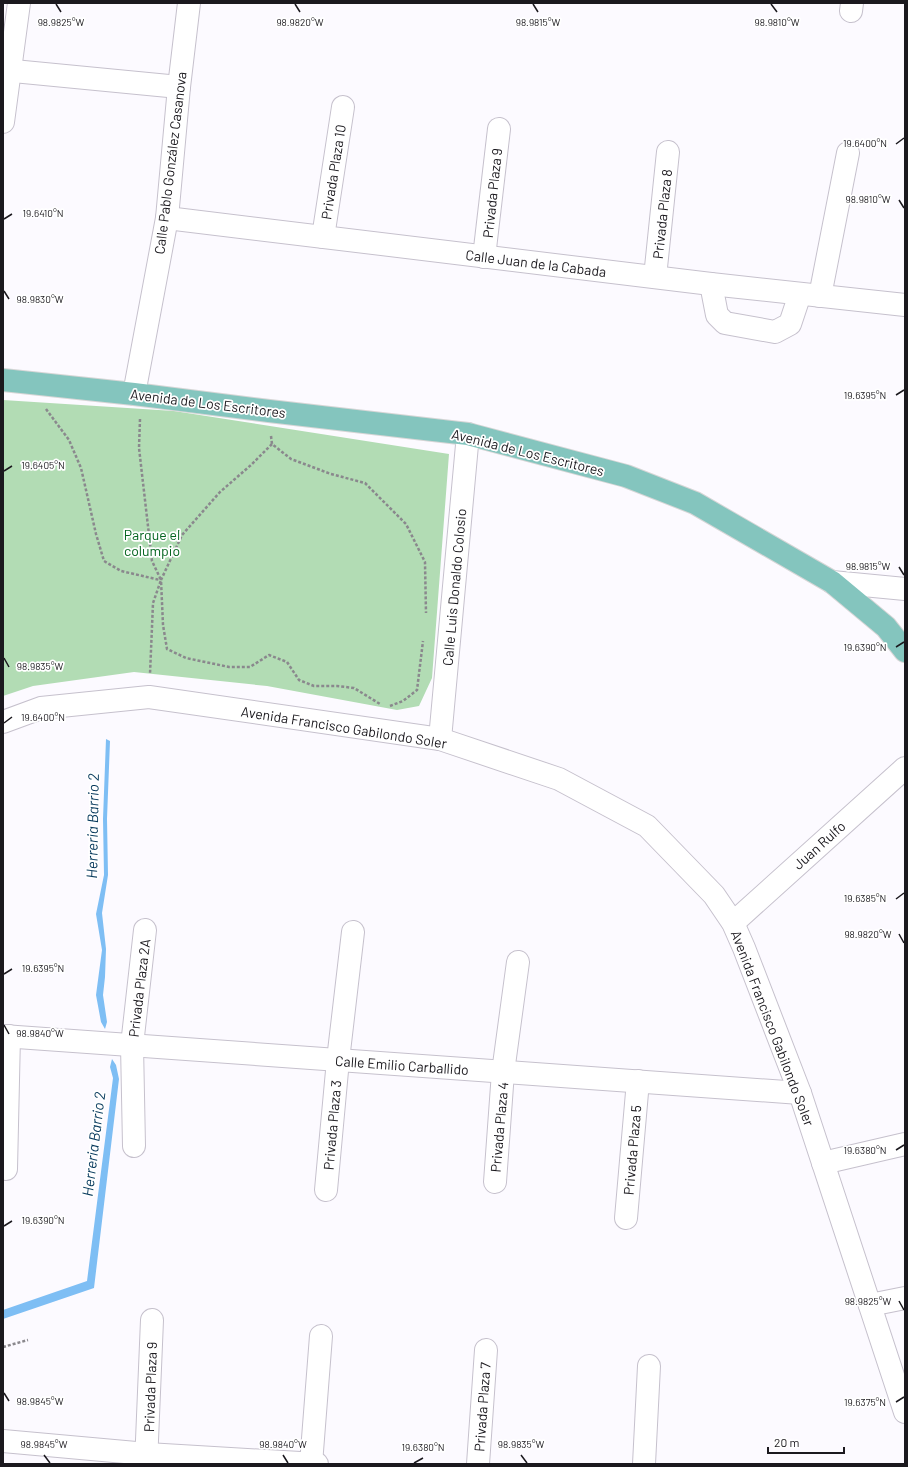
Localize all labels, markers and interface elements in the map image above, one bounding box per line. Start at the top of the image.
text: 98.9825°W [38,16,85,28]
text: 98.9820°W [276,16,324,28]
text: 98.9815°W [516,16,561,28]
text: 98.9810°W [754,16,800,28]
street label: Calle Pablo González Casanova [150,71,190,255]
street label: Privada Plaza 10 [317,123,349,221]
text: 19.6400°N [843,137,887,149]
street label: Privada Plaza 9 [479,147,505,239]
street label: Privada Plaza 8 [649,168,675,260]
text: 98.9810°W [845,193,891,205]
text: 19.6410°N [23,207,63,219]
street label: Calle Juan de la Cabada [465,246,607,280]
text: 98.9830°W [16,293,64,305]
street label: Avenida de Los Escritores [129,385,287,421]
text: 19.6395°N [844,389,886,401]
street label: Avenida de Los Escritores [450,425,606,479]
text: 19.6405°N [21,459,65,471]
street label: Calle Luis Donaldo Colosio [439,508,469,666]
park label: Parque el columpio [124,526,180,559]
text: 98.9815°W [846,560,891,572]
text: 19.6390°N [843,641,887,653]
text: 98.9835°W [17,660,63,672]
street label: Avenida Francisco Gabilondo Soler [240,702,448,752]
text: 19.6400°N [21,711,65,723]
water label: Herreria Barrio 2 [82,773,102,879]
street label: Juan Rulfo [789,817,849,873]
text: 19.6385°N [844,892,886,904]
street label: Avenida Francisco Gabilondo Soler [728,928,818,1128]
text: 98.9820°W [844,928,892,940]
street label: Privada Plaza 2A [125,937,154,1038]
text: 19.6395°N [22,962,64,974]
text: 98.9840°W [16,1027,64,1039]
street label: Calle Emilio Carballido [335,1052,469,1078]
street label: Privada Plaza 3 [320,1079,344,1171]
street label: Privada Plaza 4 [487,1081,511,1173]
water label: Herreria Barrio 2 [78,1091,108,1197]
street label: Privada Plaza 5 [620,1104,644,1196]
text: 19.6380°N [843,1144,887,1156]
text: 19.6390°N [21,1214,65,1226]
text: 98.9825°W [845,1295,892,1307]
street label: Privada Plaza 9 [140,1342,160,1432]
street label: Privada Plaza 7 [470,1361,494,1452]
text: 98.9845°W [17,1395,64,1407]
text: 19.6375°N [844,1396,886,1408]
scale bar [768,1429,844,1455]
text: 20 m [774,1435,800,1449]
text: 98.9845°W [21,1438,68,1450]
text: 98.9840°W [259,1438,307,1450]
text: 98.9835°W [498,1438,544,1450]
text: 19.6380°N [401,1441,445,1453]

